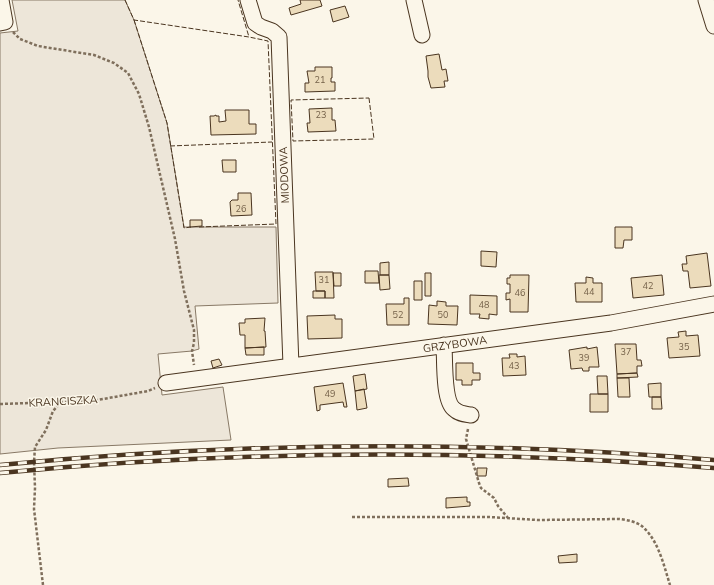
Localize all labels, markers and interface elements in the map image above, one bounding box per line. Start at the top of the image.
house number: 21 [315,74,325,85]
house number: 23 [316,109,326,120]
street label: MIODOWA [276,146,292,204]
house number: 26 [236,203,246,214]
house number: 31 [319,274,329,285]
house number: 42 [643,280,653,291]
house number: 44 [584,286,595,297]
house number: 46 [515,287,525,298]
house number: 48 [479,299,489,310]
house number: 52 [393,309,403,320]
house number: 50 [438,309,448,320]
street label: GRZYBOWA [422,333,488,355]
house number: 35 [679,341,690,352]
house number: 37 [621,346,631,357]
house number: 39 [579,352,589,363]
house number: 43 [509,360,519,371]
house number: 49 [325,388,335,399]
street label: KRANCISZKA [28,392,98,410]

